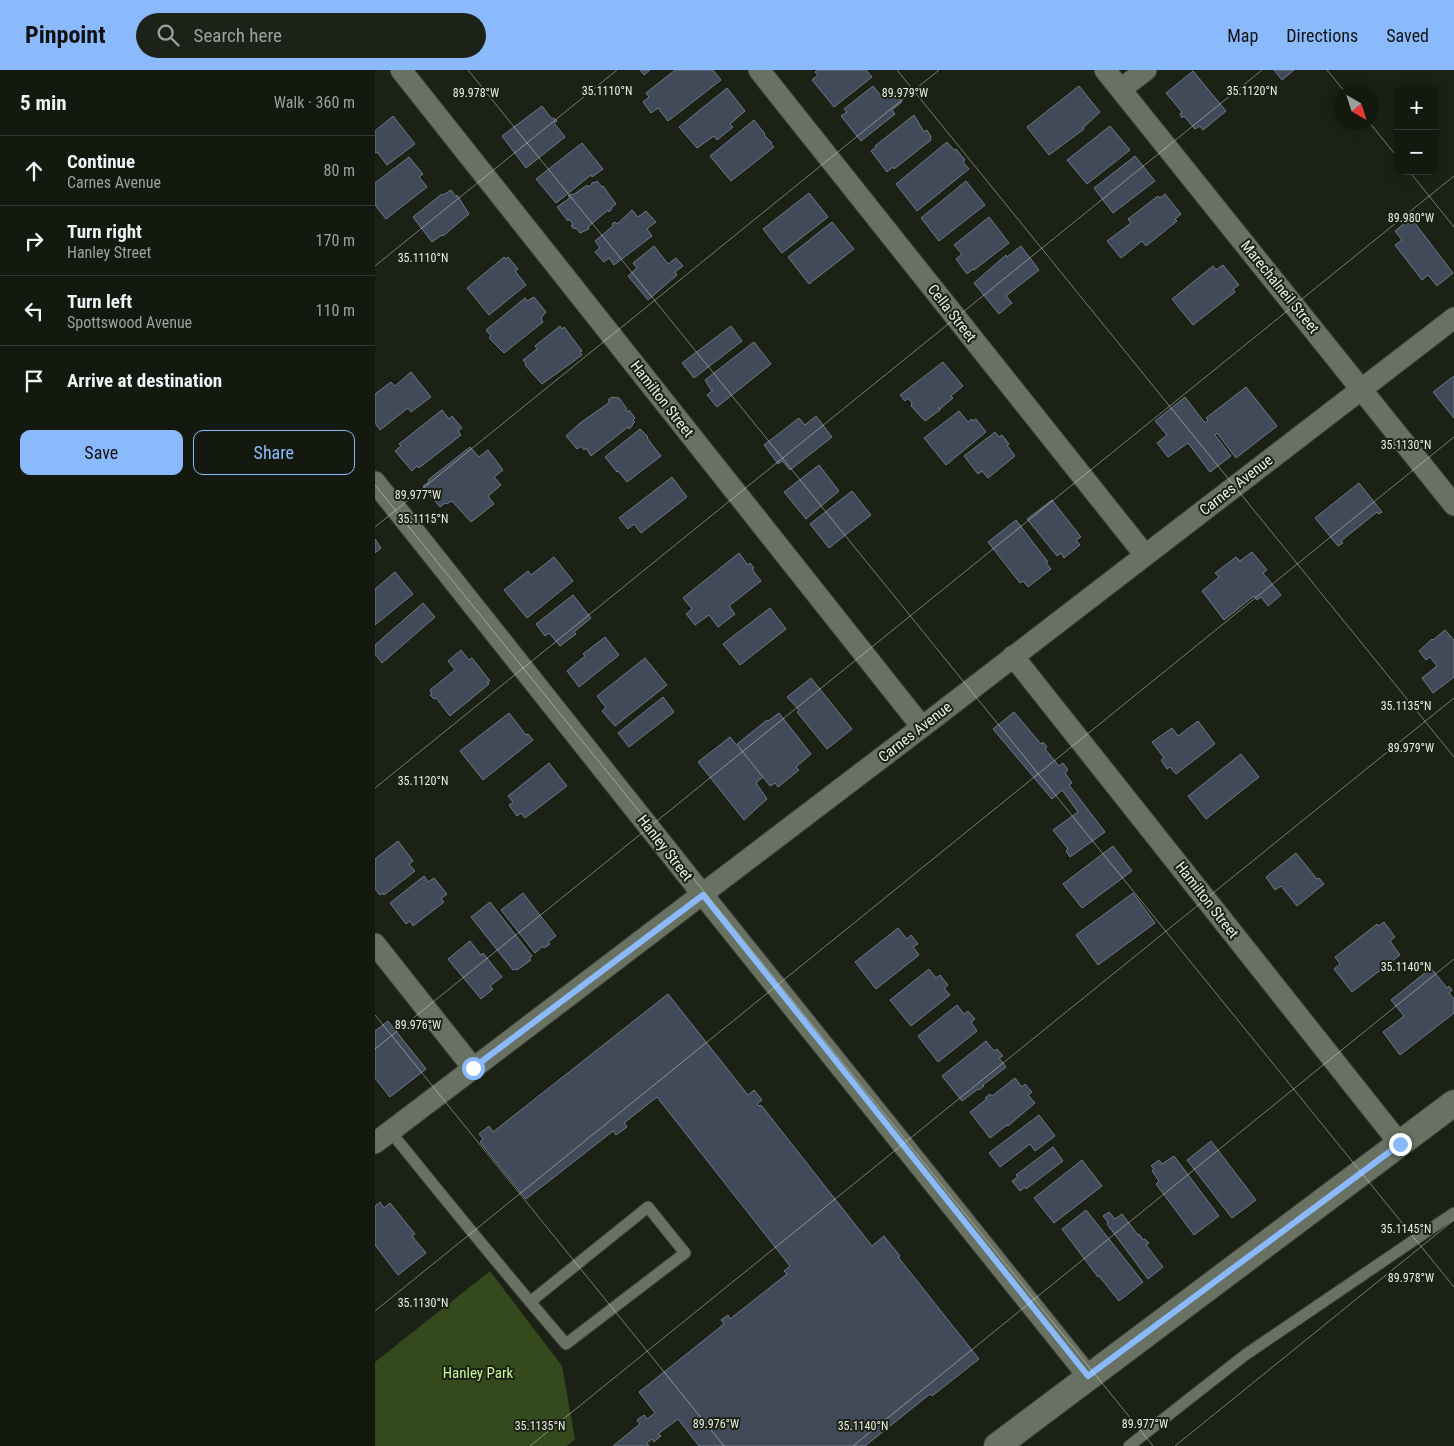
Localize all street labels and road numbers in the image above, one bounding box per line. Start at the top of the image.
street label: Marechalneil Street [1237,237,1323,337]
street label: Cella Street [924,281,980,345]
street label: Hamilton Street [626,357,698,441]
street label: Carnes Avenue [1196,451,1276,519]
street label: Carnes Avenue [875,698,955,766]
street label: Hanley Street [634,811,696,885]
street label: Hamilton Street [1171,858,1243,942]

